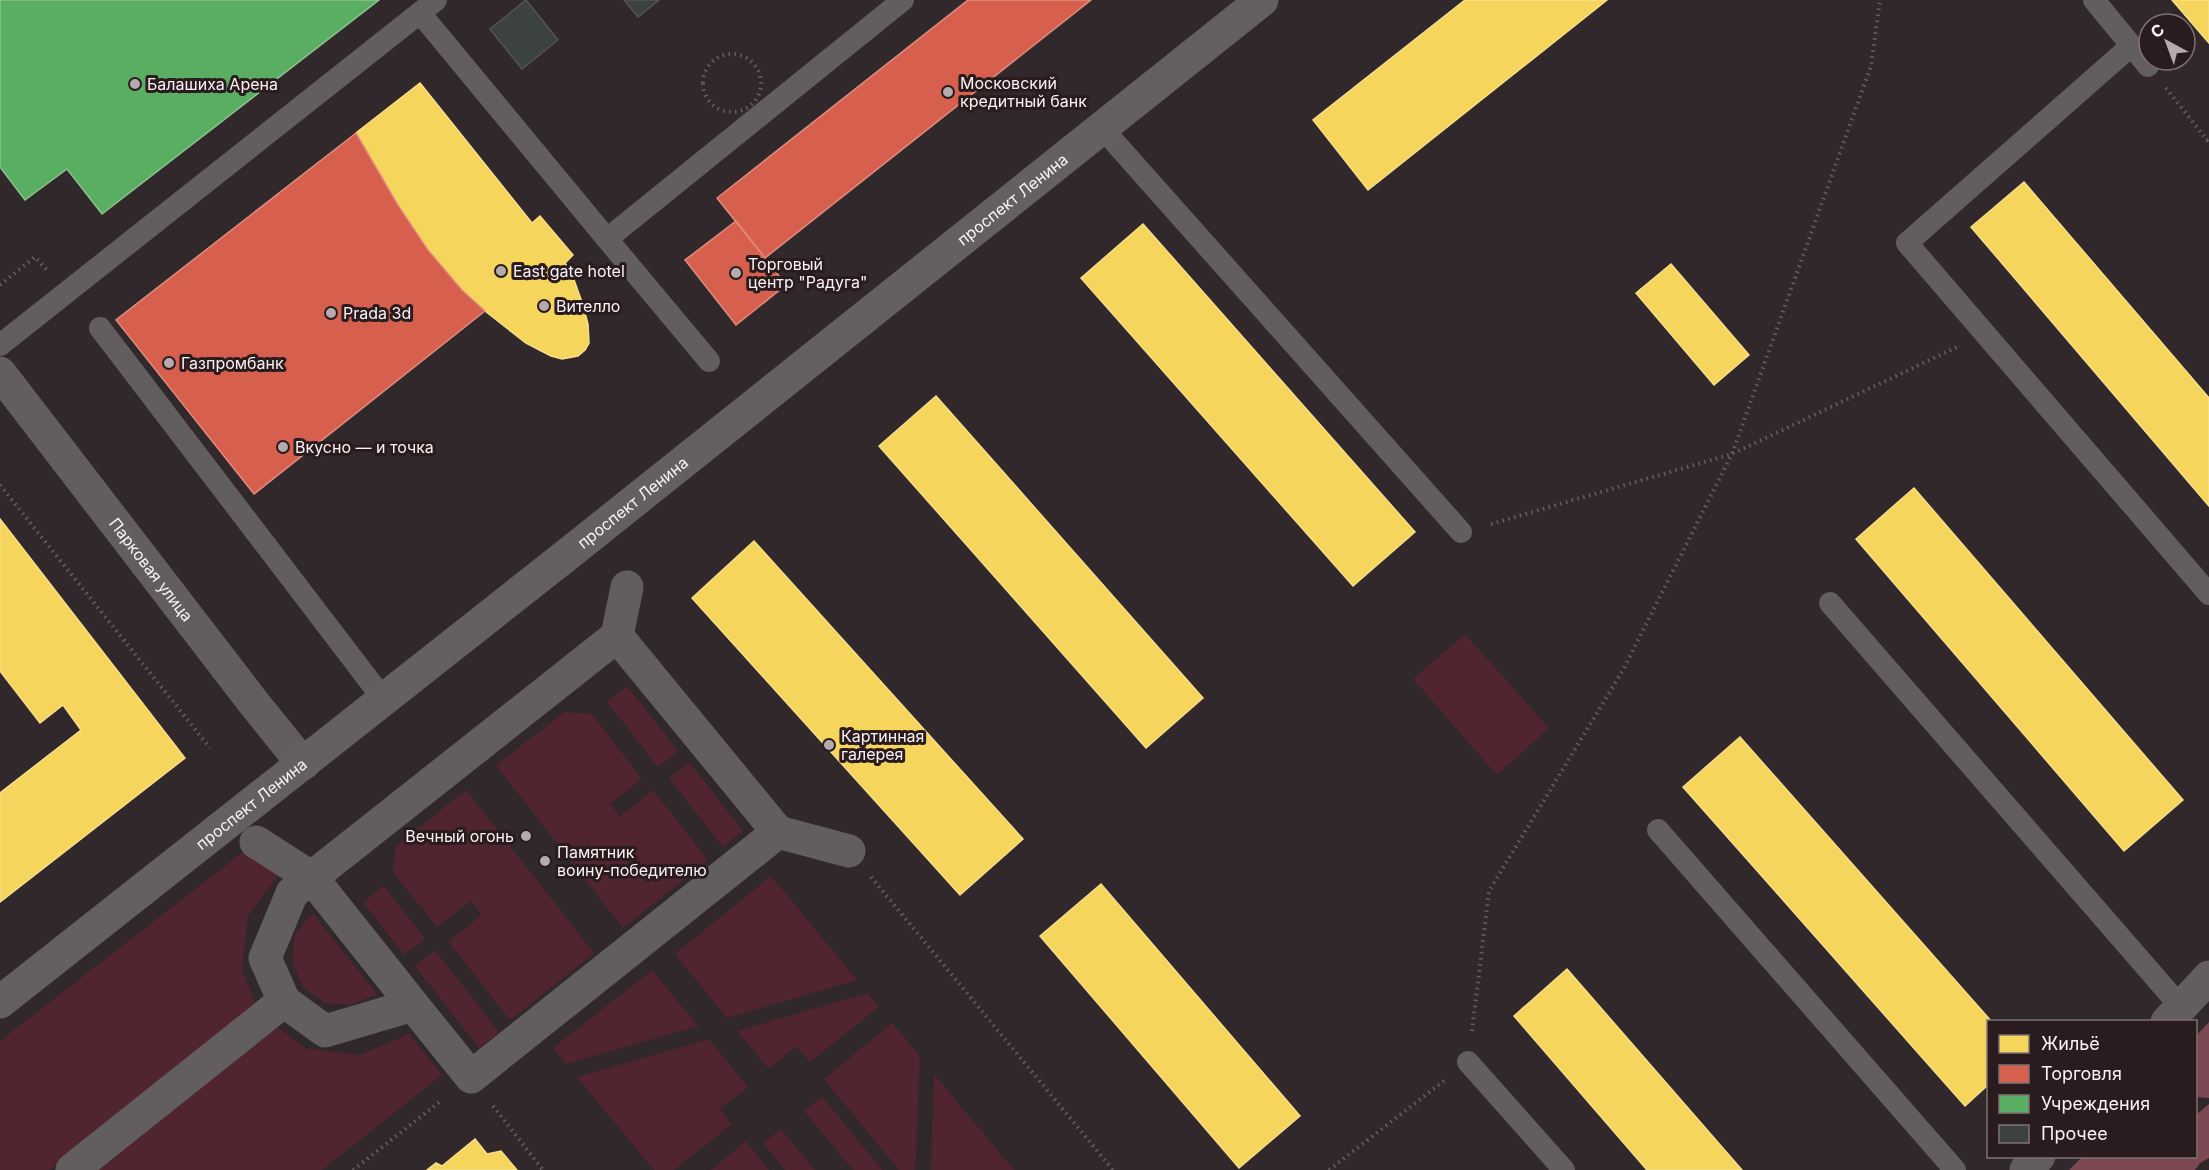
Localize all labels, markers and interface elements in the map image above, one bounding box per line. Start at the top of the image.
north arrow [2137,12,2197,72]
text: С [2146,19,2168,42]
place label: Московский кредитный банк [960,73,1087,111]
place label: Балашиха Арена [147,74,278,94]
marker: Балашиха Арена [128,77,142,91]
marker: Московский кредитный банк [941,85,955,99]
street label: проспект Ленина [953,149,1072,250]
place label: Торговый центр "Радуга" [748,254,867,292]
place label: East gate hotel [513,261,625,281]
marker: East gate hotel [494,264,508,278]
marker: Торговый центр "Радуга" [729,266,743,280]
place label: Вителло [556,296,620,316]
marker: Вителло [537,299,551,313]
place label: Prada 3d [343,303,411,323]
marker: Prada 3d [324,306,338,320]
place label: Газпромбанк [181,353,284,373]
marker: Газпромбанк [162,356,176,370]
place label: Вкусно — и точка [295,437,434,457]
marker: Вкусно — и точка [276,440,290,454]
street label: проспект Ленина [573,452,692,553]
street label: Парковая улица [105,514,197,625]
place label: Картинная галерея [841,726,924,764]
marker: Картинная галерея [822,738,836,752]
street label: проспект Ленина [192,754,311,854]
place label: Вечный огонь [405,826,514,846]
marker: Вечный огонь [519,829,533,843]
place label: Памятник воину-победителю [557,842,707,880]
marker: Памятник воину-победителю [538,854,552,868]
legend [1987,1020,2197,1158]
text: Жильё [2041,1033,2100,1054]
text: Торговля [2041,1063,2122,1084]
text: Учреждения [2041,1093,2150,1114]
text: Прочее [2041,1123,2108,1144]

